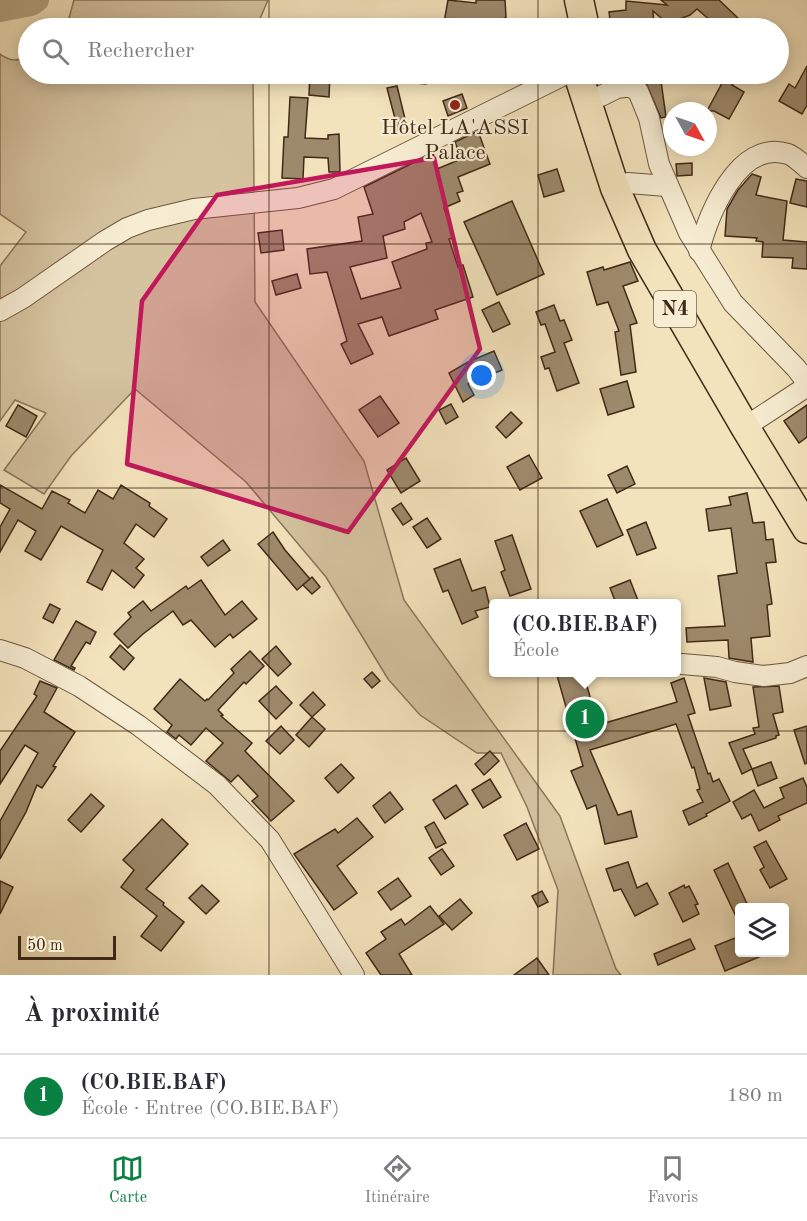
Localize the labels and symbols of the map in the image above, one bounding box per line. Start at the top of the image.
marker: Hôtel LA'ASSI Palace [448,98,462,112]
north arrow [663,102,717,156]
place label: Hôtel LA'ASSI Palace [381,117,529,164]
road number: N4 [654,291,696,327]
your location [467,361,496,390]
pin: 1 [566,696,604,742]
scale bar [18,933,116,960]

